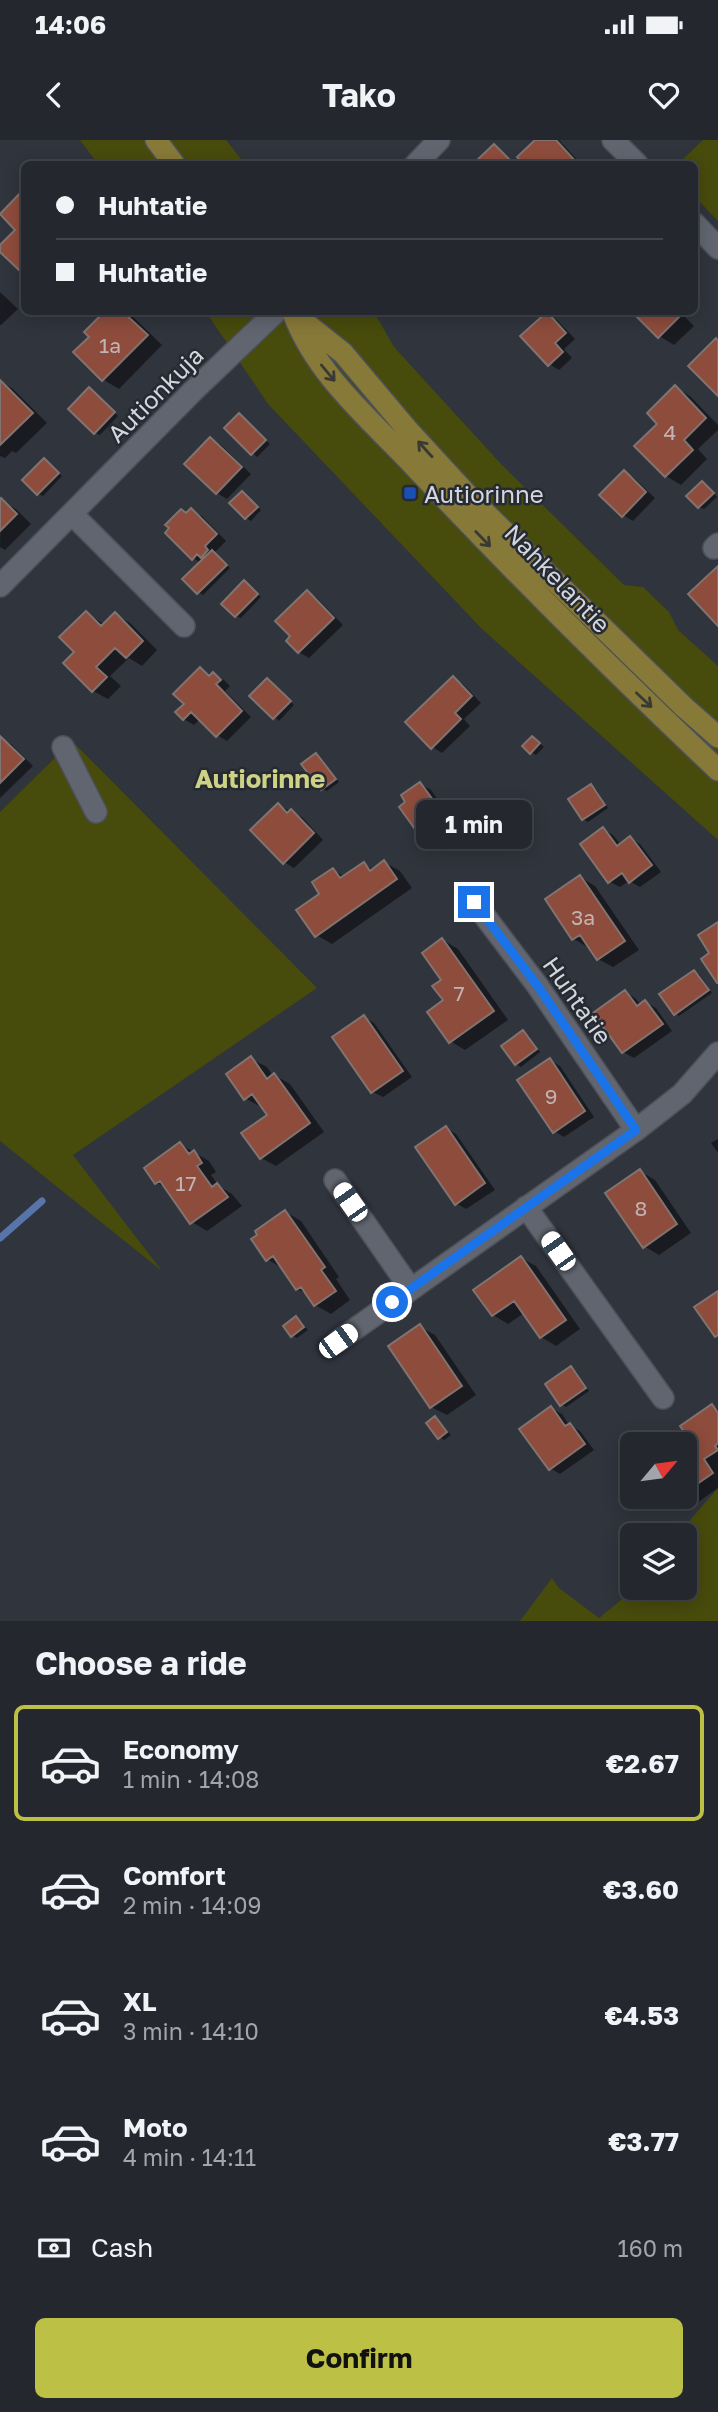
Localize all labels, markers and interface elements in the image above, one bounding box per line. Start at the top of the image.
text: 14:06 [35,9,106,40]
icon: back [35,76,73,114]
text: Tako [322,76,396,114]
icon: heart [645,76,683,114]
text: Huhtatie [98,190,207,221]
text: Huhtatie [98,257,207,288]
house number: 1a [99,332,121,358]
street label: Autionkuja [101,340,209,448]
one-way arrow [320,364,336,382]
house number: 4 [664,419,676,445]
one-way arrow [417,440,433,458]
place label: Autiorinne [424,479,544,508]
marker: Autiorinne [402,485,418,501]
street label: Nahkelantie [499,518,617,638]
one-way arrow [475,531,492,548]
one-way arrow [635,692,652,709]
district label: Autiorinne [195,763,325,794]
callout: 1 min [416,800,532,850]
text: 1 min [445,810,503,838]
route end [458,886,490,918]
house number: 3a [571,904,595,930]
street label: Huhtatie [537,951,619,1049]
house number: 7 [453,980,465,1006]
house number: 9 [545,1083,557,1109]
house number: 17 [175,1170,197,1196]
car [330,1179,371,1225]
house number: 8 [635,1195,647,1221]
car [538,1228,579,1274]
route start [376,1286,408,1318]
car [315,1320,362,1362]
north arrow [620,1432,696,1508]
map controls [620,1432,697,1600]
button: layers [620,1523,697,1600]
text: Choose a ride [35,1644,247,1682]
icon: car [39,1732,102,1795]
text: Economy [123,1734,239,1765]
text: €2.67 [606,1748,679,1779]
text: 1 min · 14:08 [123,1765,259,1793]
icon: car [39,1858,102,1921]
text: Comfort [123,1860,226,1891]
text: €3.60 [603,1874,679,1905]
text: 2 min · 14:09 [123,1891,261,1919]
icon: car [39,1984,102,2047]
text: XL [123,1986,157,2017]
text: €4.53 [604,2000,679,2031]
text: 3 min · 14:10 [123,2017,259,2045]
icon: car [39,2110,102,2173]
text: Moto [123,2112,188,2143]
text: €3.77 [608,2126,679,2157]
text: 4 min · 14:11 [123,2143,256,2171]
icon: cash [35,2229,73,2267]
text: Cash [91,2232,153,2263]
text: 160 m [618,2234,683,2262]
button: Confirm [35,2318,683,2398]

